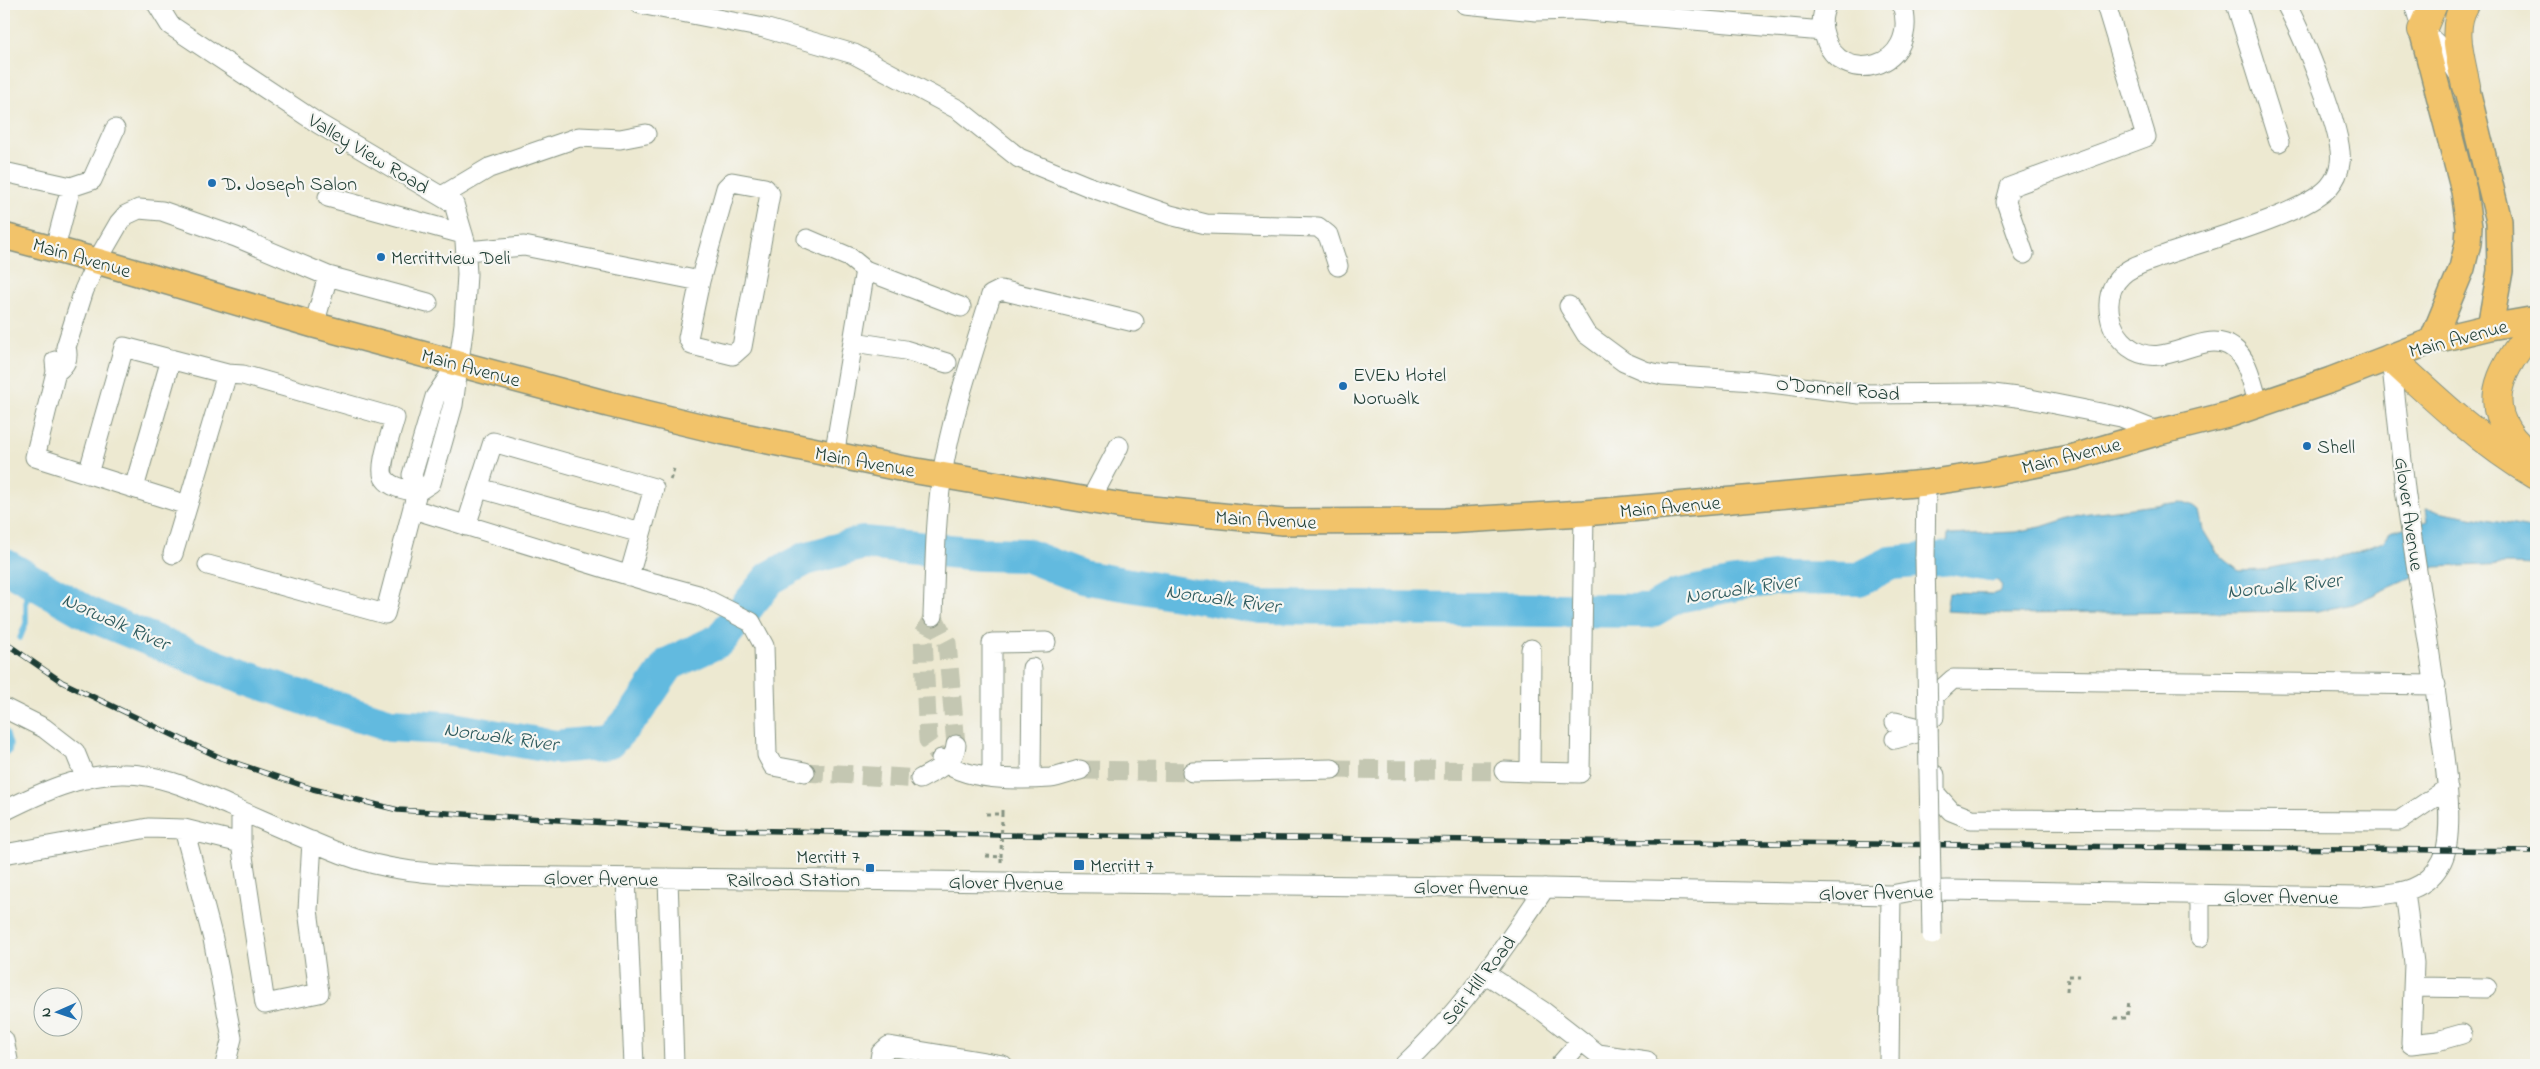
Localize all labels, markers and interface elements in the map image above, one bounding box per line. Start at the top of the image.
street label: Valley View Road [301,107,434,203]
place label: D. Joseph Salon [221,171,357,200]
marker: D. Joseph Salon [206,177,218,189]
street label: Main Avenue [29,232,134,287]
place label: Merrittview Deli [391,245,511,274]
marker: Merrittview Deli [375,251,387,263]
street label: Main Avenue [2406,313,2511,368]
street label: Main Avenue [418,342,523,397]
place label: EVEN Hotel Norwalk [1353,362,1446,414]
street label: O'Donnell Road [1775,371,1901,410]
marker: EVEN Hotel Norwalk [1337,380,1349,392]
street label: Main Avenue [2019,431,2124,484]
place label: Shell [2317,434,2355,463]
street label: Main Avenue [812,440,917,487]
marker: Shell [2301,440,2313,452]
street label: Glover Avenue [2385,456,2430,573]
street label: Main Avenue [1619,490,1722,527]
street label: Main Avenue [1215,504,1317,539]
water label: Norwalk River [2226,566,2345,608]
water label: Norwalk River [1683,567,1804,613]
water label: Norwalk River [1164,577,1284,623]
water label: Norwalk River [57,586,176,661]
water label: Norwalk River [442,715,562,761]
place label: Merritt 7 Railroad Station [727,844,860,896]
place label: Merritt 7 [1090,853,1154,882]
marker: Merritt 7 [1072,858,1086,872]
marker: Merritt 7 Railroad Station [864,862,876,874]
street label: Glover Avenue [543,865,659,896]
street label: Glover Avenue [948,869,1064,900]
street label: Glover Avenue [1413,874,1529,905]
street label: Glover Avenue [1819,879,1934,910]
street label: Glover Avenue [2223,883,2339,914]
street label: Seir Hill Road [1436,930,1524,1033]
north arrow [32,986,82,1036]
text: N [36,1007,57,1017]

